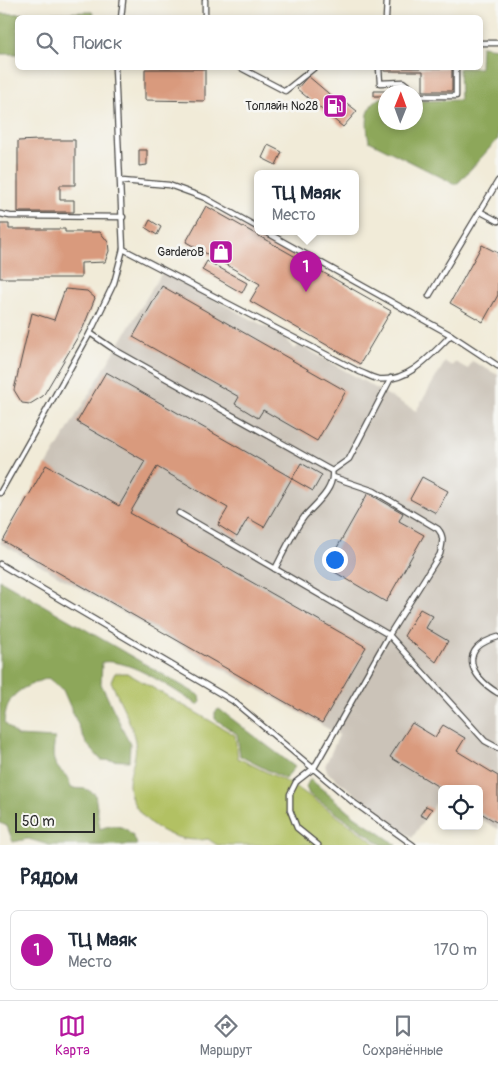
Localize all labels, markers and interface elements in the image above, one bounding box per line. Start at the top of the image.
search box [15,15,483,70]
icon: search [33,29,61,57]
text: Поиск [73,31,123,55]
north arrow [378,85,423,130]
fuel station icon: Топлайн №28 [322,93,348,119]
place label: Топлайн №28 [245,99,318,114]
popup [254,170,359,235]
text: ТЦ Маяк [272,181,341,205]
text: Место [272,205,316,225]
shop icon: GarderoB [208,239,234,265]
place label: GarderoB [157,245,204,260]
pin: 1 [290,251,322,292]
your location [322,547,348,573]
map controls [438,785,483,830]
button: locate [438,785,483,830]
scale bar [15,810,95,833]
text: 50 m [22,813,55,830]
text: Рядом [20,864,78,891]
text: ТЦ Маяк [68,928,137,952]
text: 1 [34,940,40,960]
text: 170 m [434,940,477,960]
text: Место [68,952,112,972]
tab: Карта [55,1012,90,1059]
tab: Маршрут [200,1012,252,1059]
tab: Сохранённые [362,1012,443,1059]

